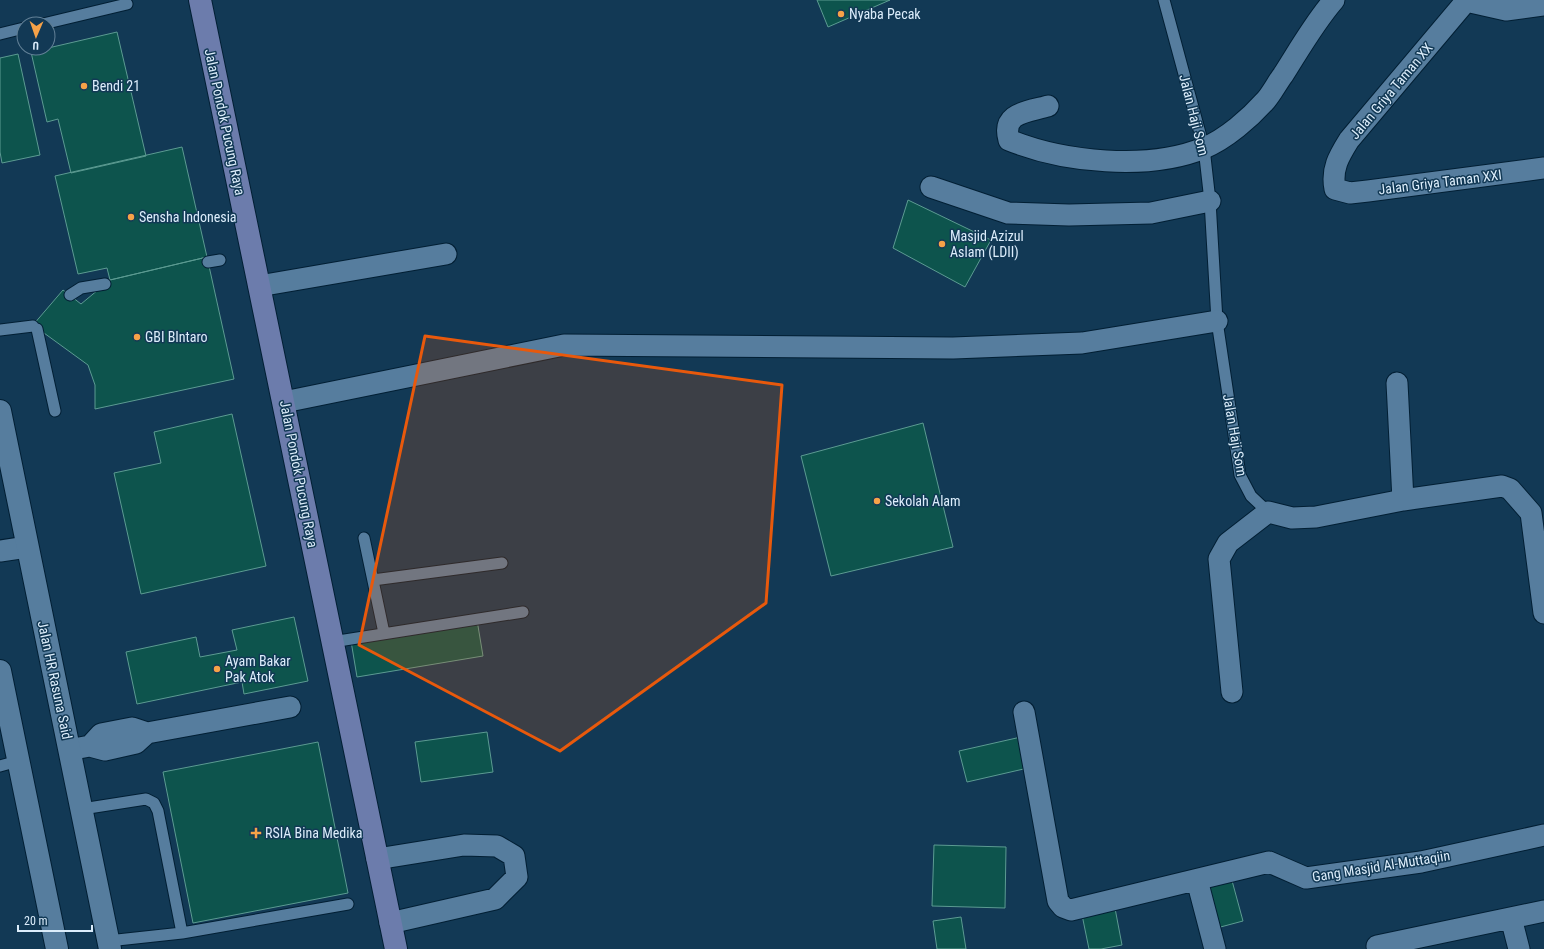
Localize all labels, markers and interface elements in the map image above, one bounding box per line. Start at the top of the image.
place label: Nyaba Pecak [849,6,921,22]
marker: Nyaba Pecak [836,9,846,19]
north arrow [16,16,56,56]
text: U [32,39,39,52]
street label: Jalan Griya Taman XX [1346,40,1436,142]
street label: Jalan Pondok Pucung Raya [202,47,248,197]
street label: Jalan Haji Som [1176,73,1212,157]
place label: Bendi 21 [92,78,140,94]
marker: Bendi 21 [79,81,89,91]
street label: Jalan Griya Taman XXI [1378,167,1502,197]
place label: Sensha Indonesia [139,209,237,225]
marker: Sensha Indonesia [126,212,136,222]
place label: Masjid Azizul Aslam (LDII) [950,228,1024,261]
marker: Masjid Azizul Aslam (LDII) [937,239,947,249]
place label: GBI BIntaro [145,329,208,345]
marker: GBI BIntaro [132,332,142,342]
street label: Jalan Haji Som [1220,393,1250,477]
street label: Jalan Pondok Pucung Raya [277,399,321,549]
place label: Sekolah Alam [885,493,961,509]
marker: Sekolah Alam [872,496,882,506]
street label: Jalan HR Rasuna Said [35,619,75,741]
place label: Ayam Bakar Pak Atok [225,653,291,685]
marker: Ayam Bakar Pak Atok [212,664,222,674]
place label: RSIA Bina Medika [265,825,362,841]
marker: RSIA Bina Medika [250,827,262,839]
street label: Gang Masjid Al-Muttaqiin [1311,847,1451,885]
scale bar [18,907,92,933]
text: 20 m [24,914,48,928]

